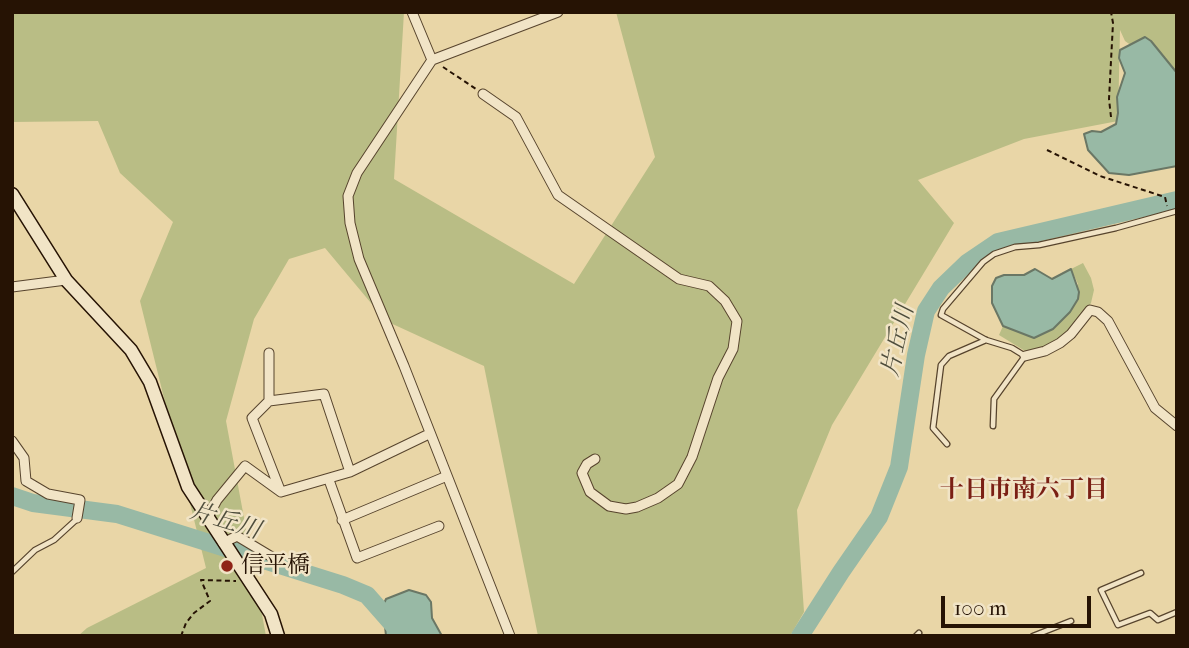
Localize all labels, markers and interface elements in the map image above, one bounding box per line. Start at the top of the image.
water label: 片丘川 [877,303,921,379]
district label: 十日市南六丁目 [940,477,1108,505]
water label: 片丘川 [186,498,264,546]
place label: 信平橋 [241,552,310,580]
marker: 信平橋 [219,558,235,574]
scale bar [944,582,1094,626]
text: 100 m [954,596,1007,620]

